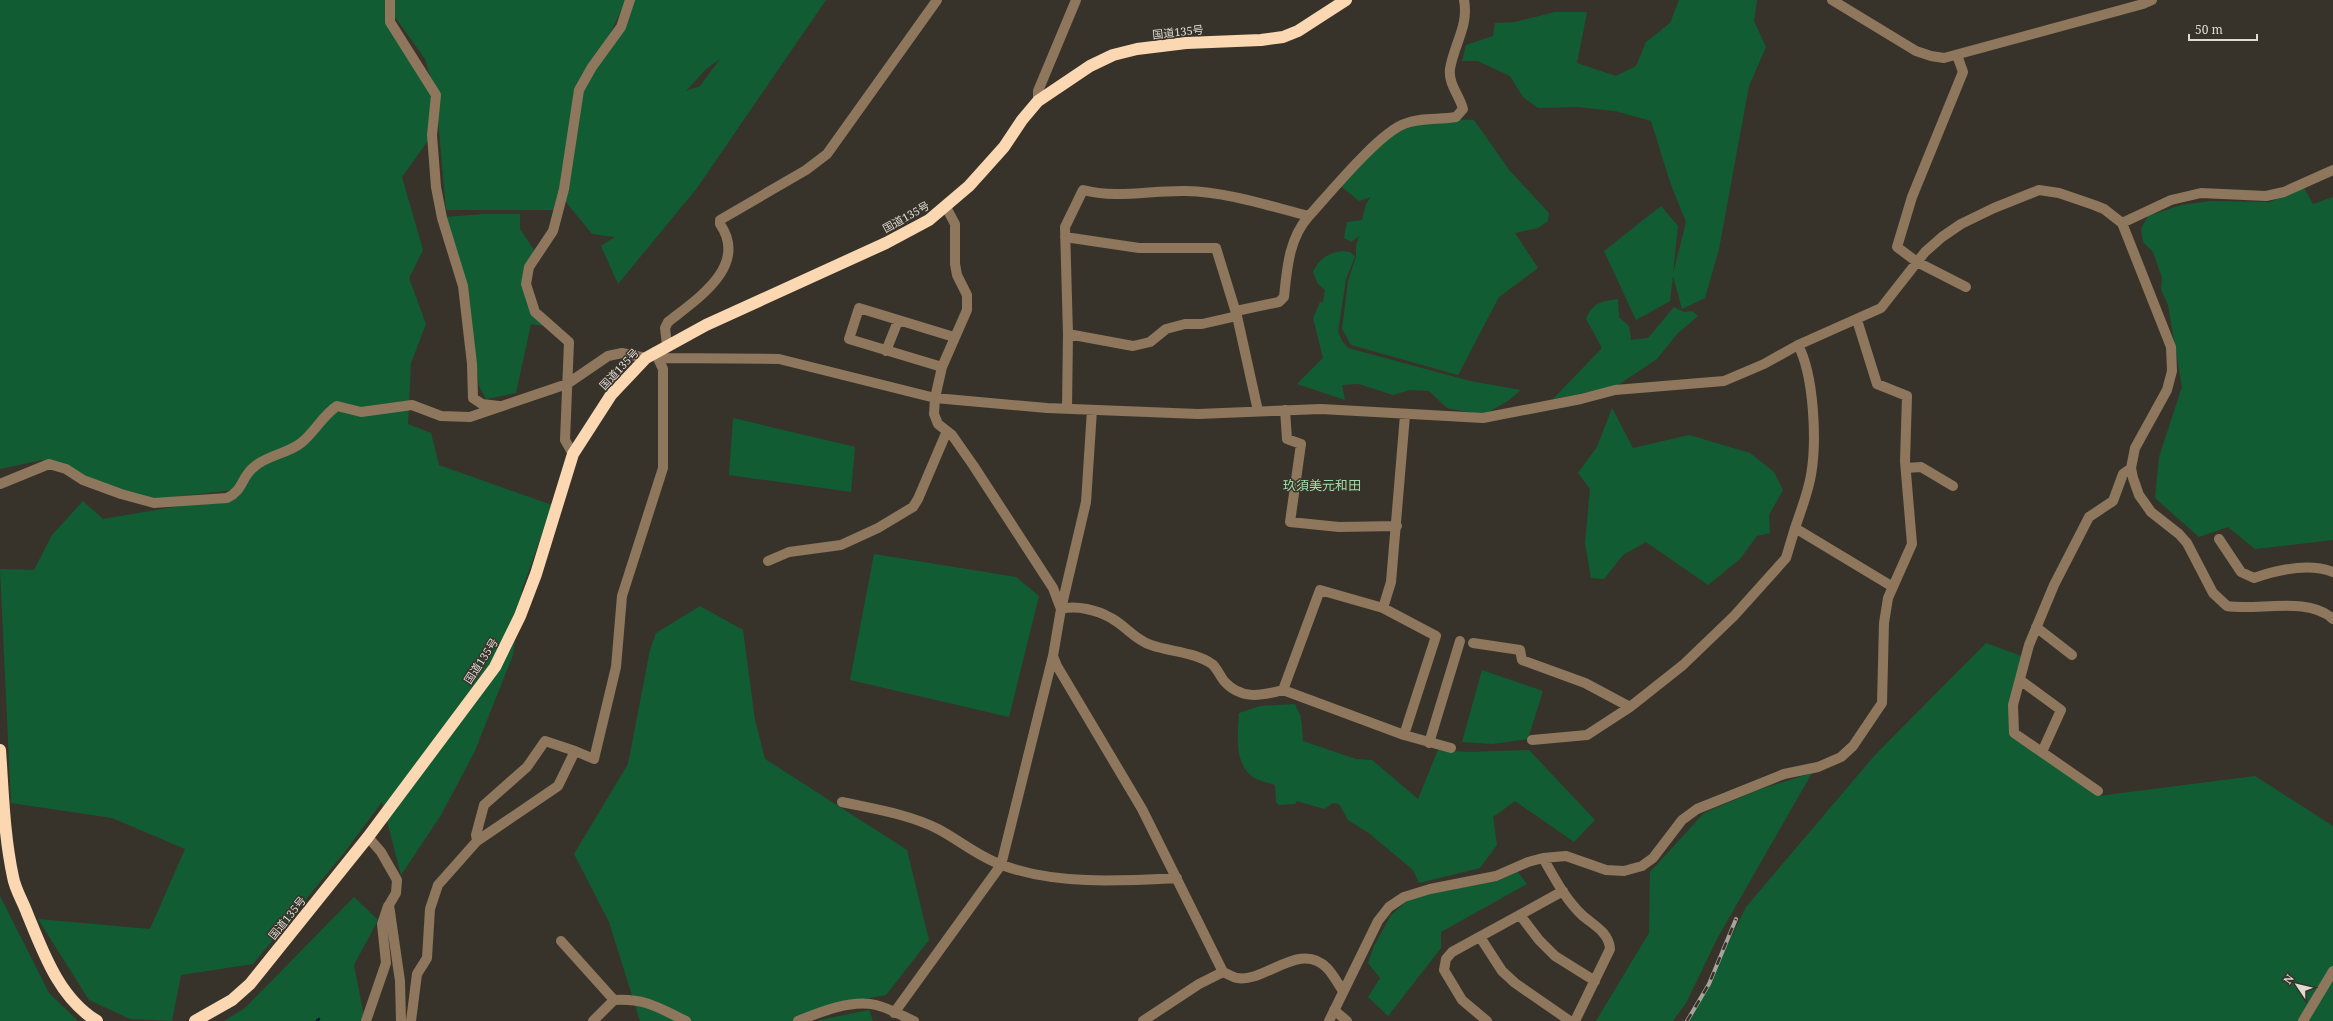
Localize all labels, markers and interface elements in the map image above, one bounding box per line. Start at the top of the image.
scale bar [2189,16,2257,42]
street label: 国道135号 [1152,21,1204,42]
text: 50 m [2195,21,2223,38]
street label: 国道135号 [880,198,932,236]
street label: 国道135号 [596,345,642,393]
district label: 玖須美元和田 [1283,476,1361,494]
street label: 国道135号 [460,635,501,686]
street label: 国道135号 [265,893,309,942]
north arrow [2277,965,2317,1005]
text: N [2280,971,2297,987]

